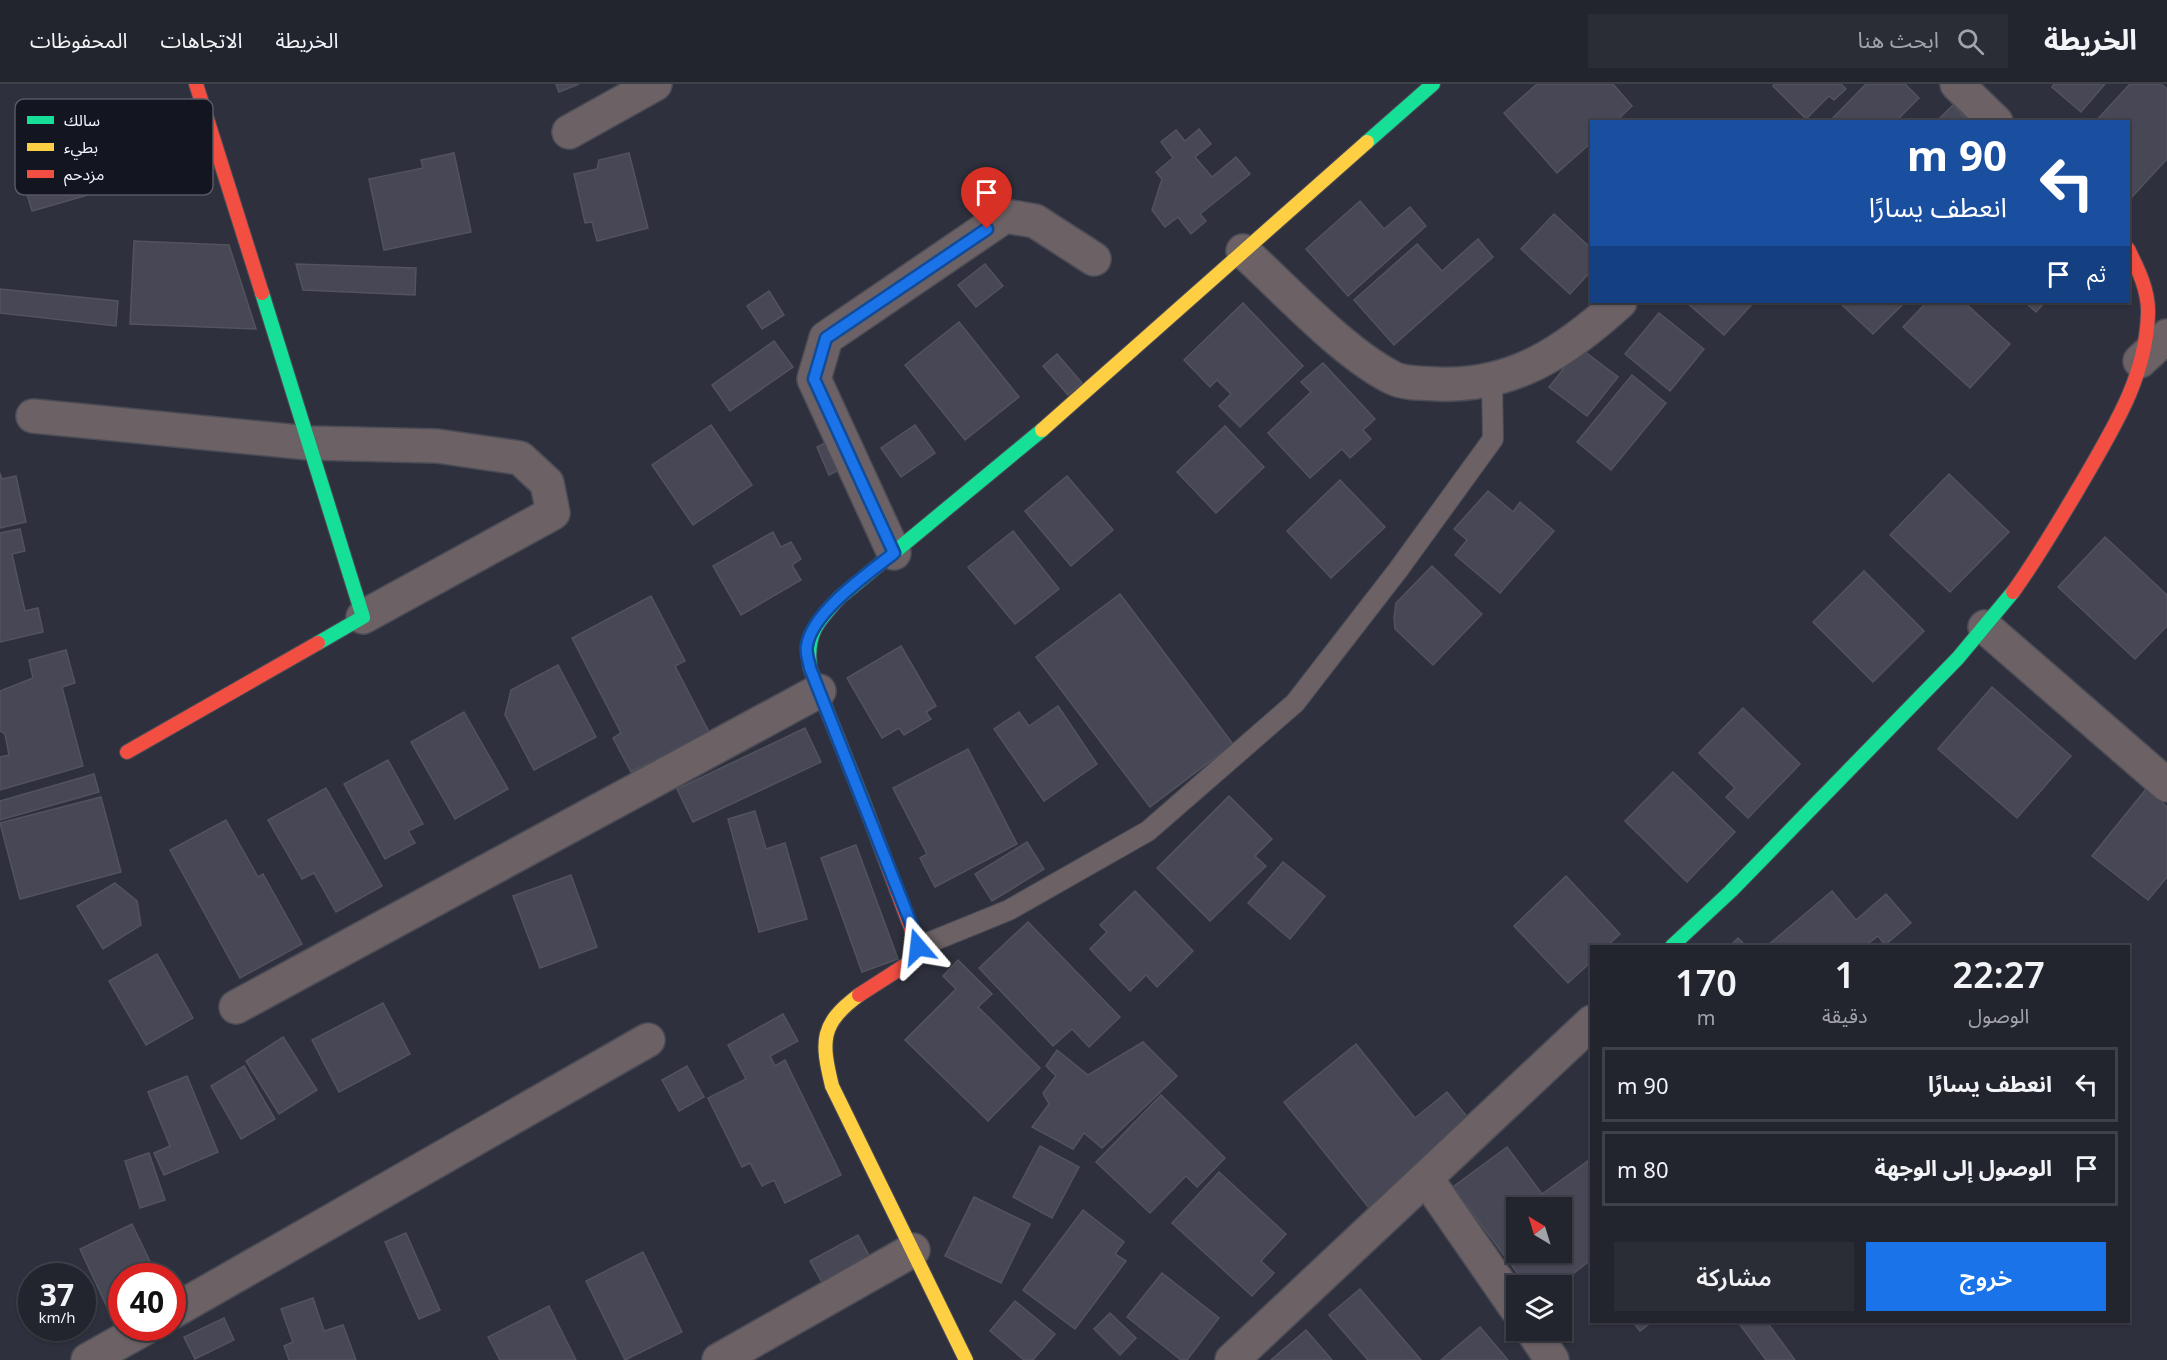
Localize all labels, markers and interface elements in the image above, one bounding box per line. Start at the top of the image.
search box [1588,14,2008,68]
text: الخريطة [2044,20,2137,58]
text: ابحث هنا [1857,24,1939,54]
icon: search [1954,25,1987,58]
text: المحفوظات [30,26,127,54]
text: الاتجاهات [160,26,242,54]
text: الخريطة [275,26,338,54]
legend [15,99,213,195]
text: سالك [64,109,100,131]
text: 90 m [1907,126,2007,183]
text: بطيء [64,136,98,160]
icon: left [2028,144,2106,222]
text: مزدحم [64,163,104,187]
pin [961,167,1012,229]
icon: arrive [970,176,1003,209]
text: انعطف يسارًا [1869,188,2007,225]
icon: arrive [2042,258,2075,291]
text: ثم [2087,258,2106,288]
position arrow [886,915,950,979]
text: 1 [1834,950,1855,999]
text: 22:27 [1953,950,2045,999]
text: 170 [1675,958,1737,1007]
text: دقيقة [1822,1002,1868,1029]
text: الوصول [1968,1002,2029,1029]
text: m [1697,1004,1715,1031]
text: انعطف يسارًا [1928,1068,2052,1098]
icon: left [2070,1068,2103,1101]
text: 90 m [1617,1070,1668,1100]
text: الوصول إلى الوجهة [1874,1152,2052,1182]
icon: arrive [2070,1152,2103,1185]
text: 80 m [1617,1154,1668,1184]
north arrow [1506,1197,1572,1263]
map controls [1506,1197,1572,1341]
button: مشاركة [1614,1242,1854,1311]
button: خروج [1866,1242,2106,1311]
speed limit sign: 40 [108,1263,186,1341]
text: 37 [40,1274,74,1315]
button: layers [1506,1275,1572,1341]
text: km/h [39,1307,75,1327]

